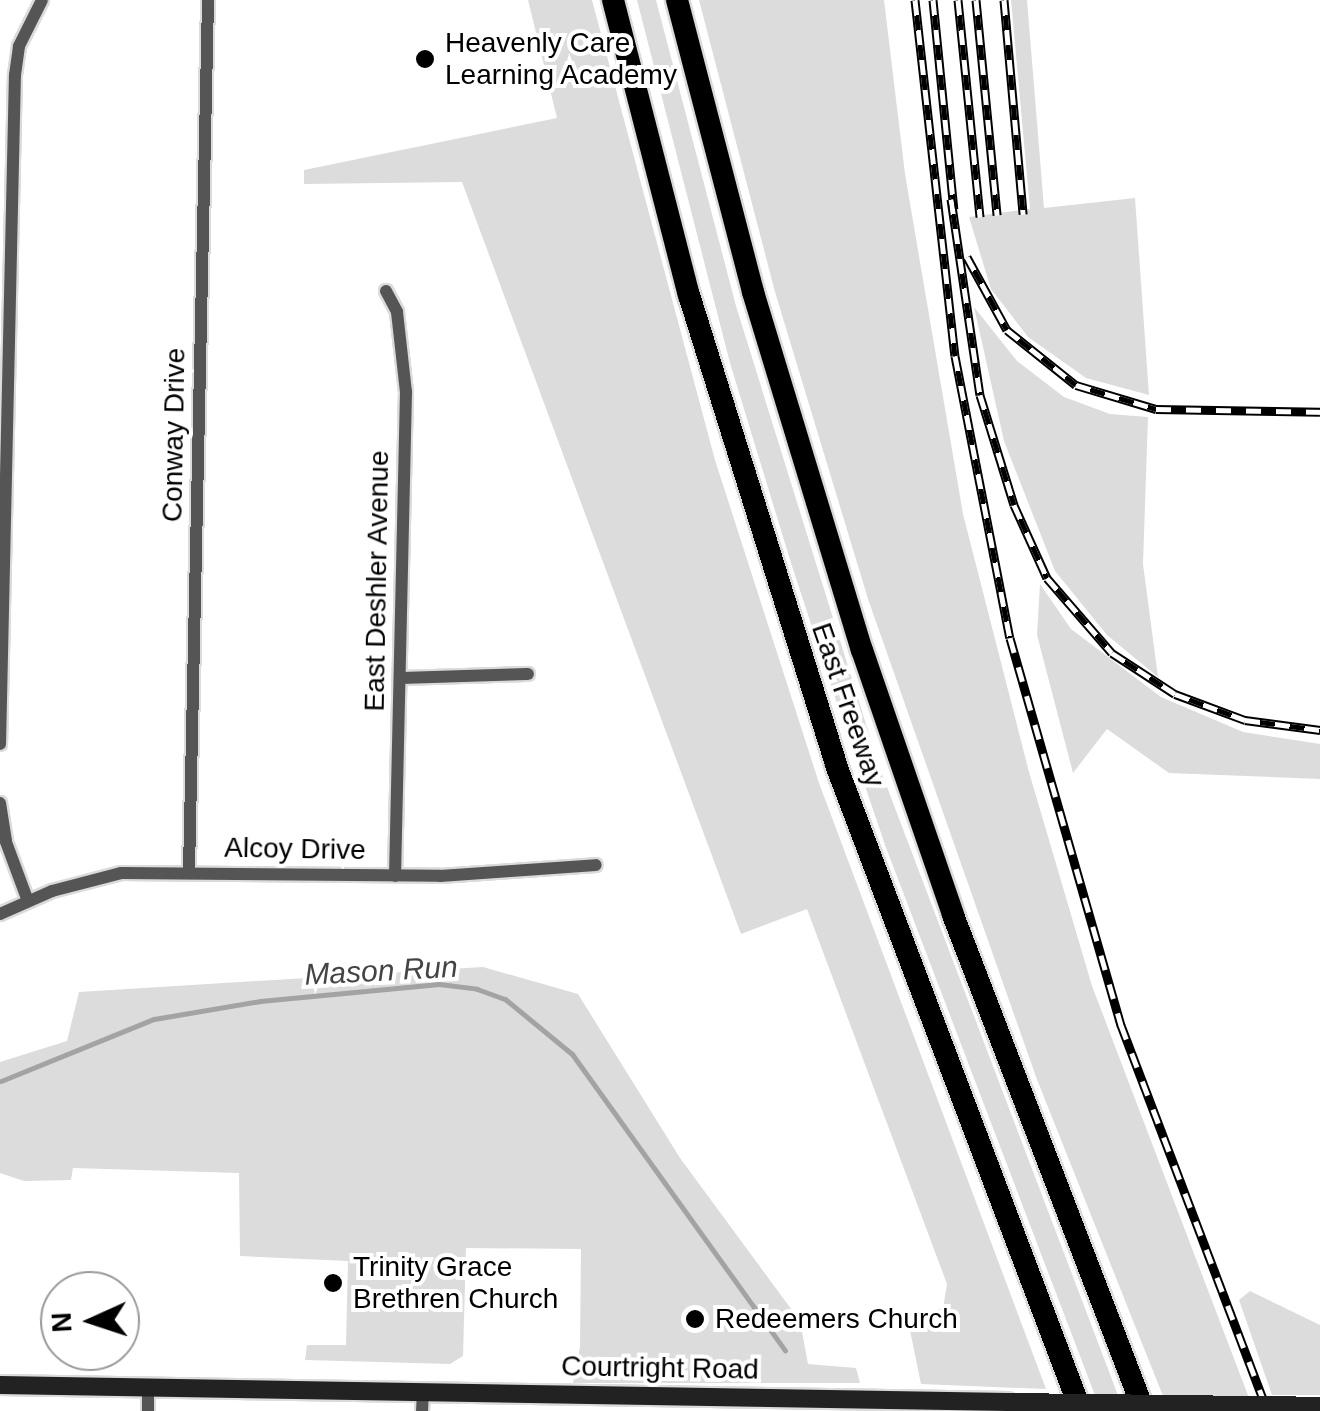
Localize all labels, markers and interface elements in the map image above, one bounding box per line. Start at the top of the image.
place label: Heavenly Care Learning Academy [445,26,678,92]
marker: Heavenly Care Learning Academy [414,48,436,70]
street label: Conway Drive [156,348,192,522]
street label: East Deshler Avenue [358,449,396,713]
street label: East Freeway [804,619,892,791]
street label: Alcoy Drive [224,831,366,867]
water label: Mason Run [303,949,459,993]
place label: Trinity Grace Brethren Church [353,1250,558,1316]
north arrow [40,1271,140,1371]
marker: Trinity Grace Brethren Church [322,1272,344,1294]
place label: Redeemers Church [715,1302,958,1336]
marker: Redeemers Church [684,1308,706,1330]
text: N [46,1312,78,1333]
street label: Courtright Road [561,1349,759,1387]

